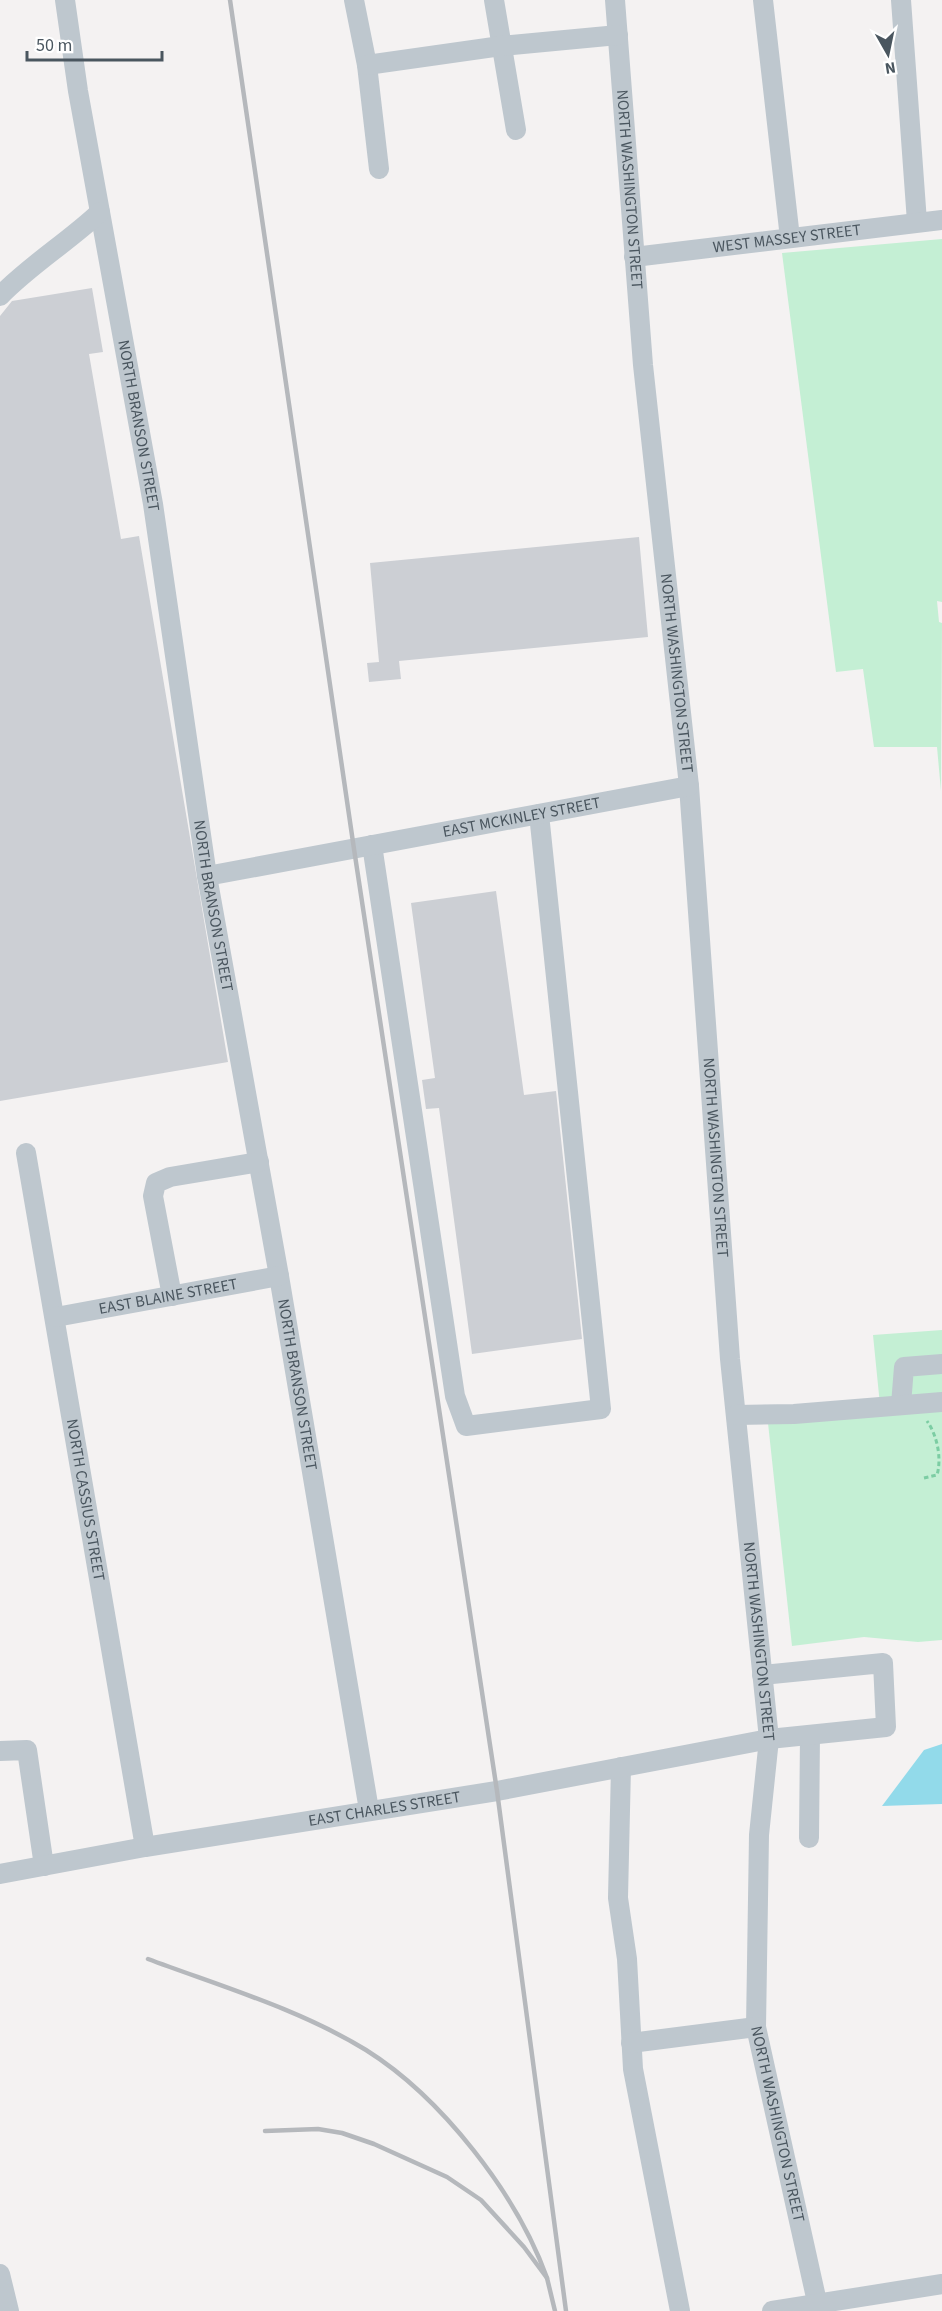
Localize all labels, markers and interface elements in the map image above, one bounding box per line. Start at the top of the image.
scale bar [27,24,162,62]
north arrow [858,24,918,84]
text: 50 m [36,33,72,58]
text: N [883,56,897,80]
street label: NORTH WASHINGTON STREET [611,89,648,291]
street label: WEST MASSEY STREET [712,219,863,258]
street label: NORTH BRANSON STREET [112,338,165,513]
street label: NORTH WASHINGTON STREET [655,572,699,774]
street label: EAST MCKINLEY STREET [441,792,603,843]
street label: NORTH BRANSON STREET [188,819,239,994]
street label: NORTH WASHINGTON STREET [697,1057,734,1259]
street label: EAST BLAINE STREET [97,1273,240,1320]
street label: NORTH BRANSON STREET [272,1297,323,1472]
street label: NORTH CASSIUS STREET [61,1417,110,1583]
street label: NORTH WASHINGTON STREET [738,1541,780,1743]
street label: EAST CHARLES STREET [307,1786,463,1832]
street label: NORTH WASHINGTON STREET [745,2024,810,2225]

